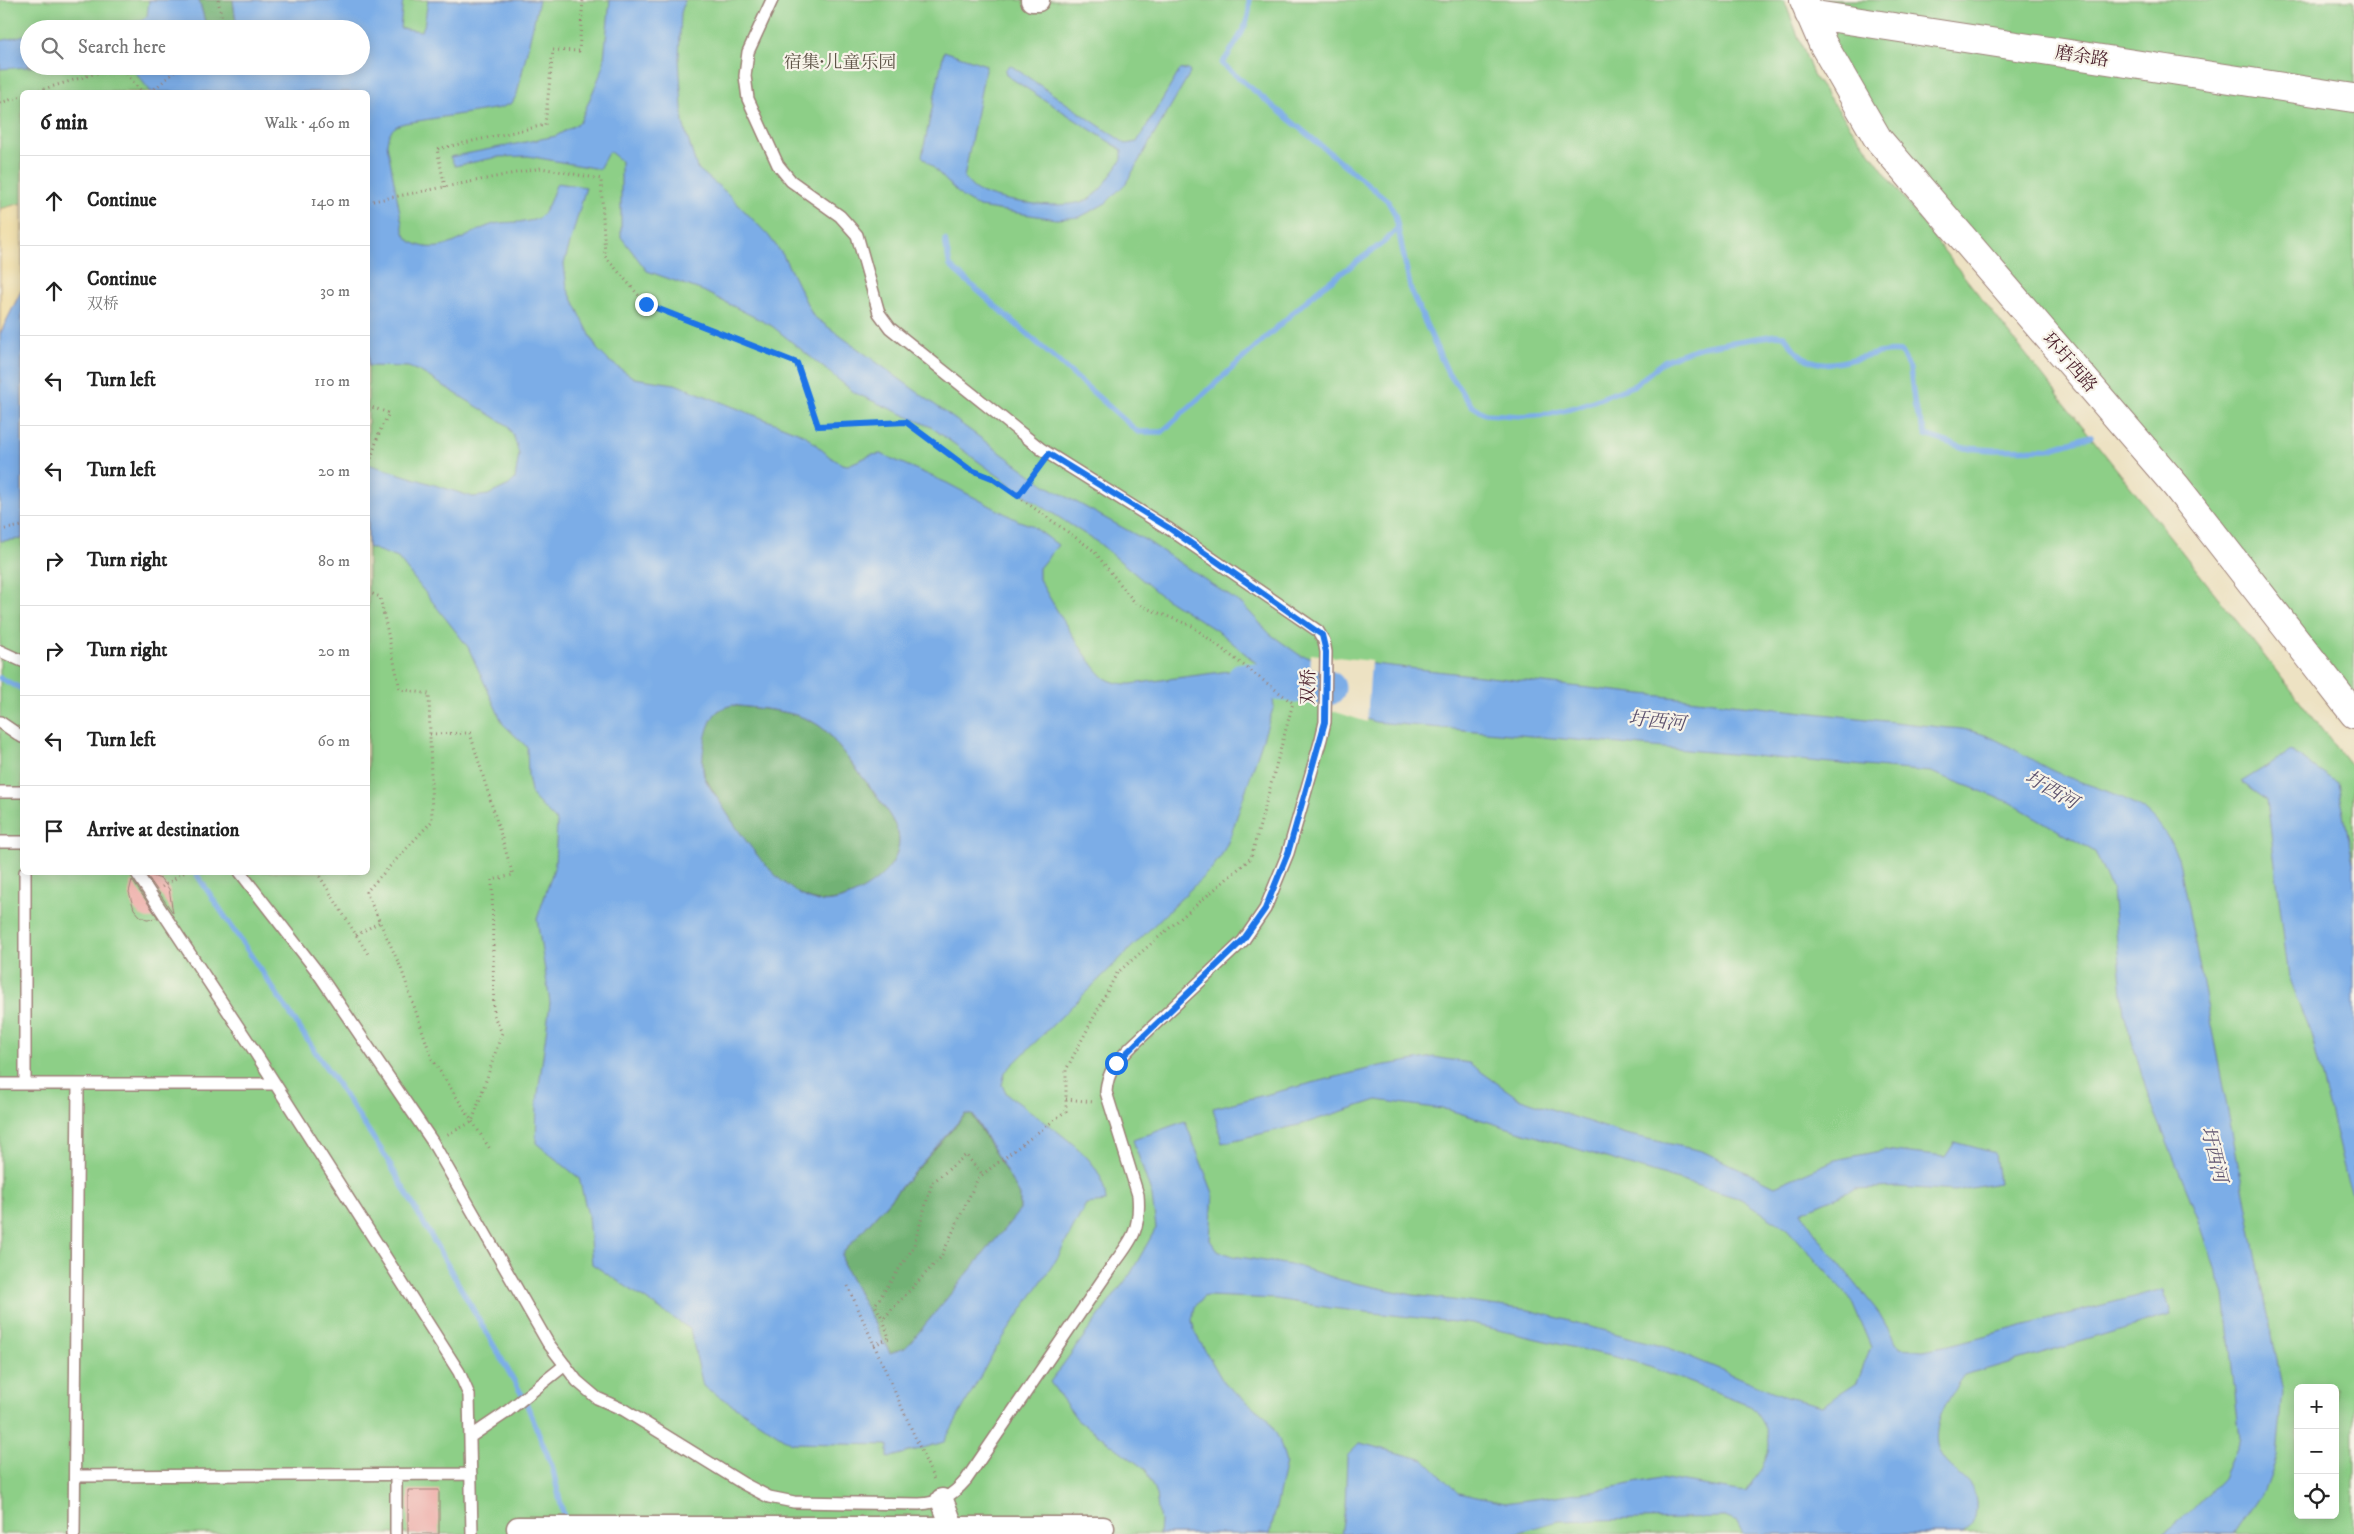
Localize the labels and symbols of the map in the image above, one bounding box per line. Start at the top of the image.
street label: 磨余路 [2053,42,2110,72]
park label: 宿集·儿童乐园 [784,52,896,74]
route end [635,293,658,316]
street label: 环圩西路 [2037,328,2101,397]
street label: 双桥 [1298,669,1320,705]
water label: 圩西河 [1627,707,1689,736]
water label: 圩西河 [2021,766,2084,816]
route start [1105,1052,1128,1075]
water label: 圩西河 [2195,1124,2232,1188]

